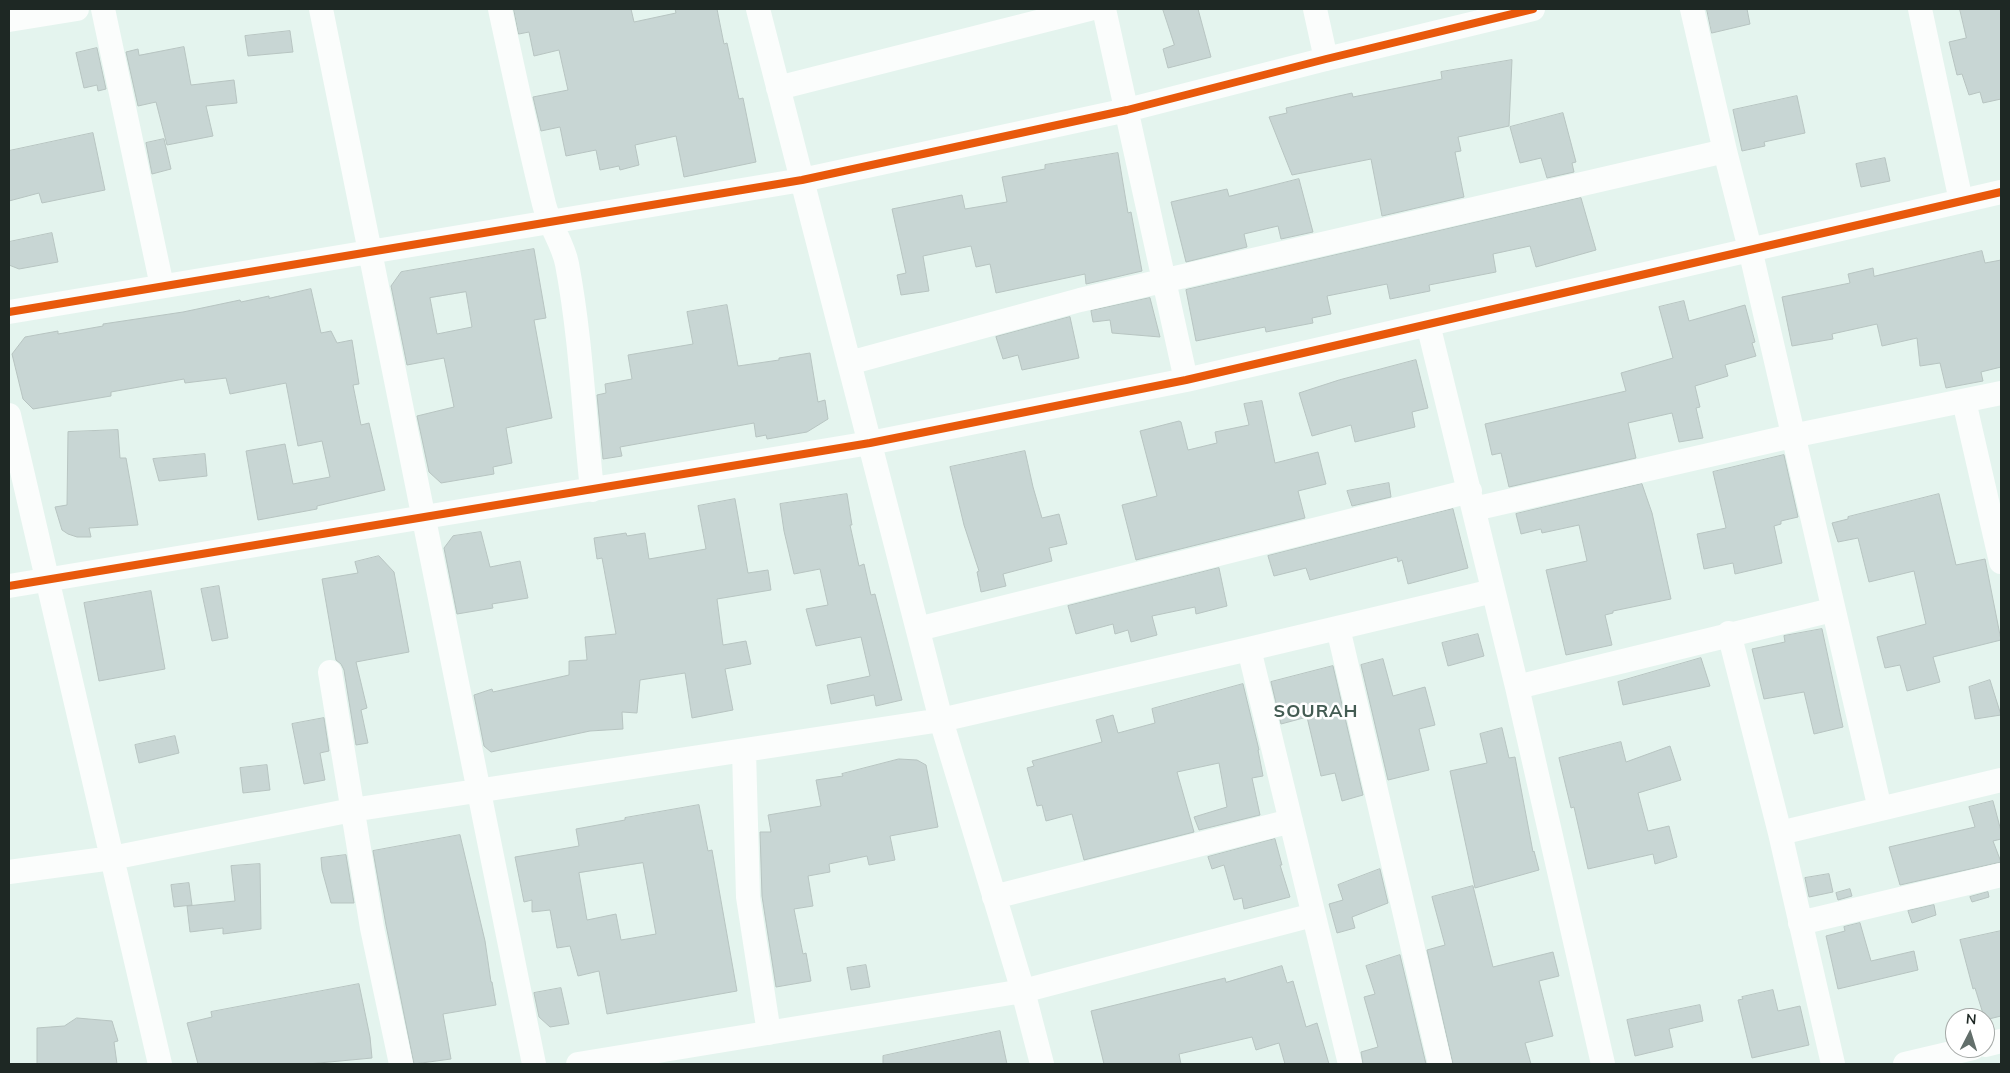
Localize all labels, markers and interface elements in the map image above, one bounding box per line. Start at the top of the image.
district label: SOURAH [1273,701,1359,723]
north arrow [1945,1008,1995,1058]
text: N [1965,1010,1977,1028]

